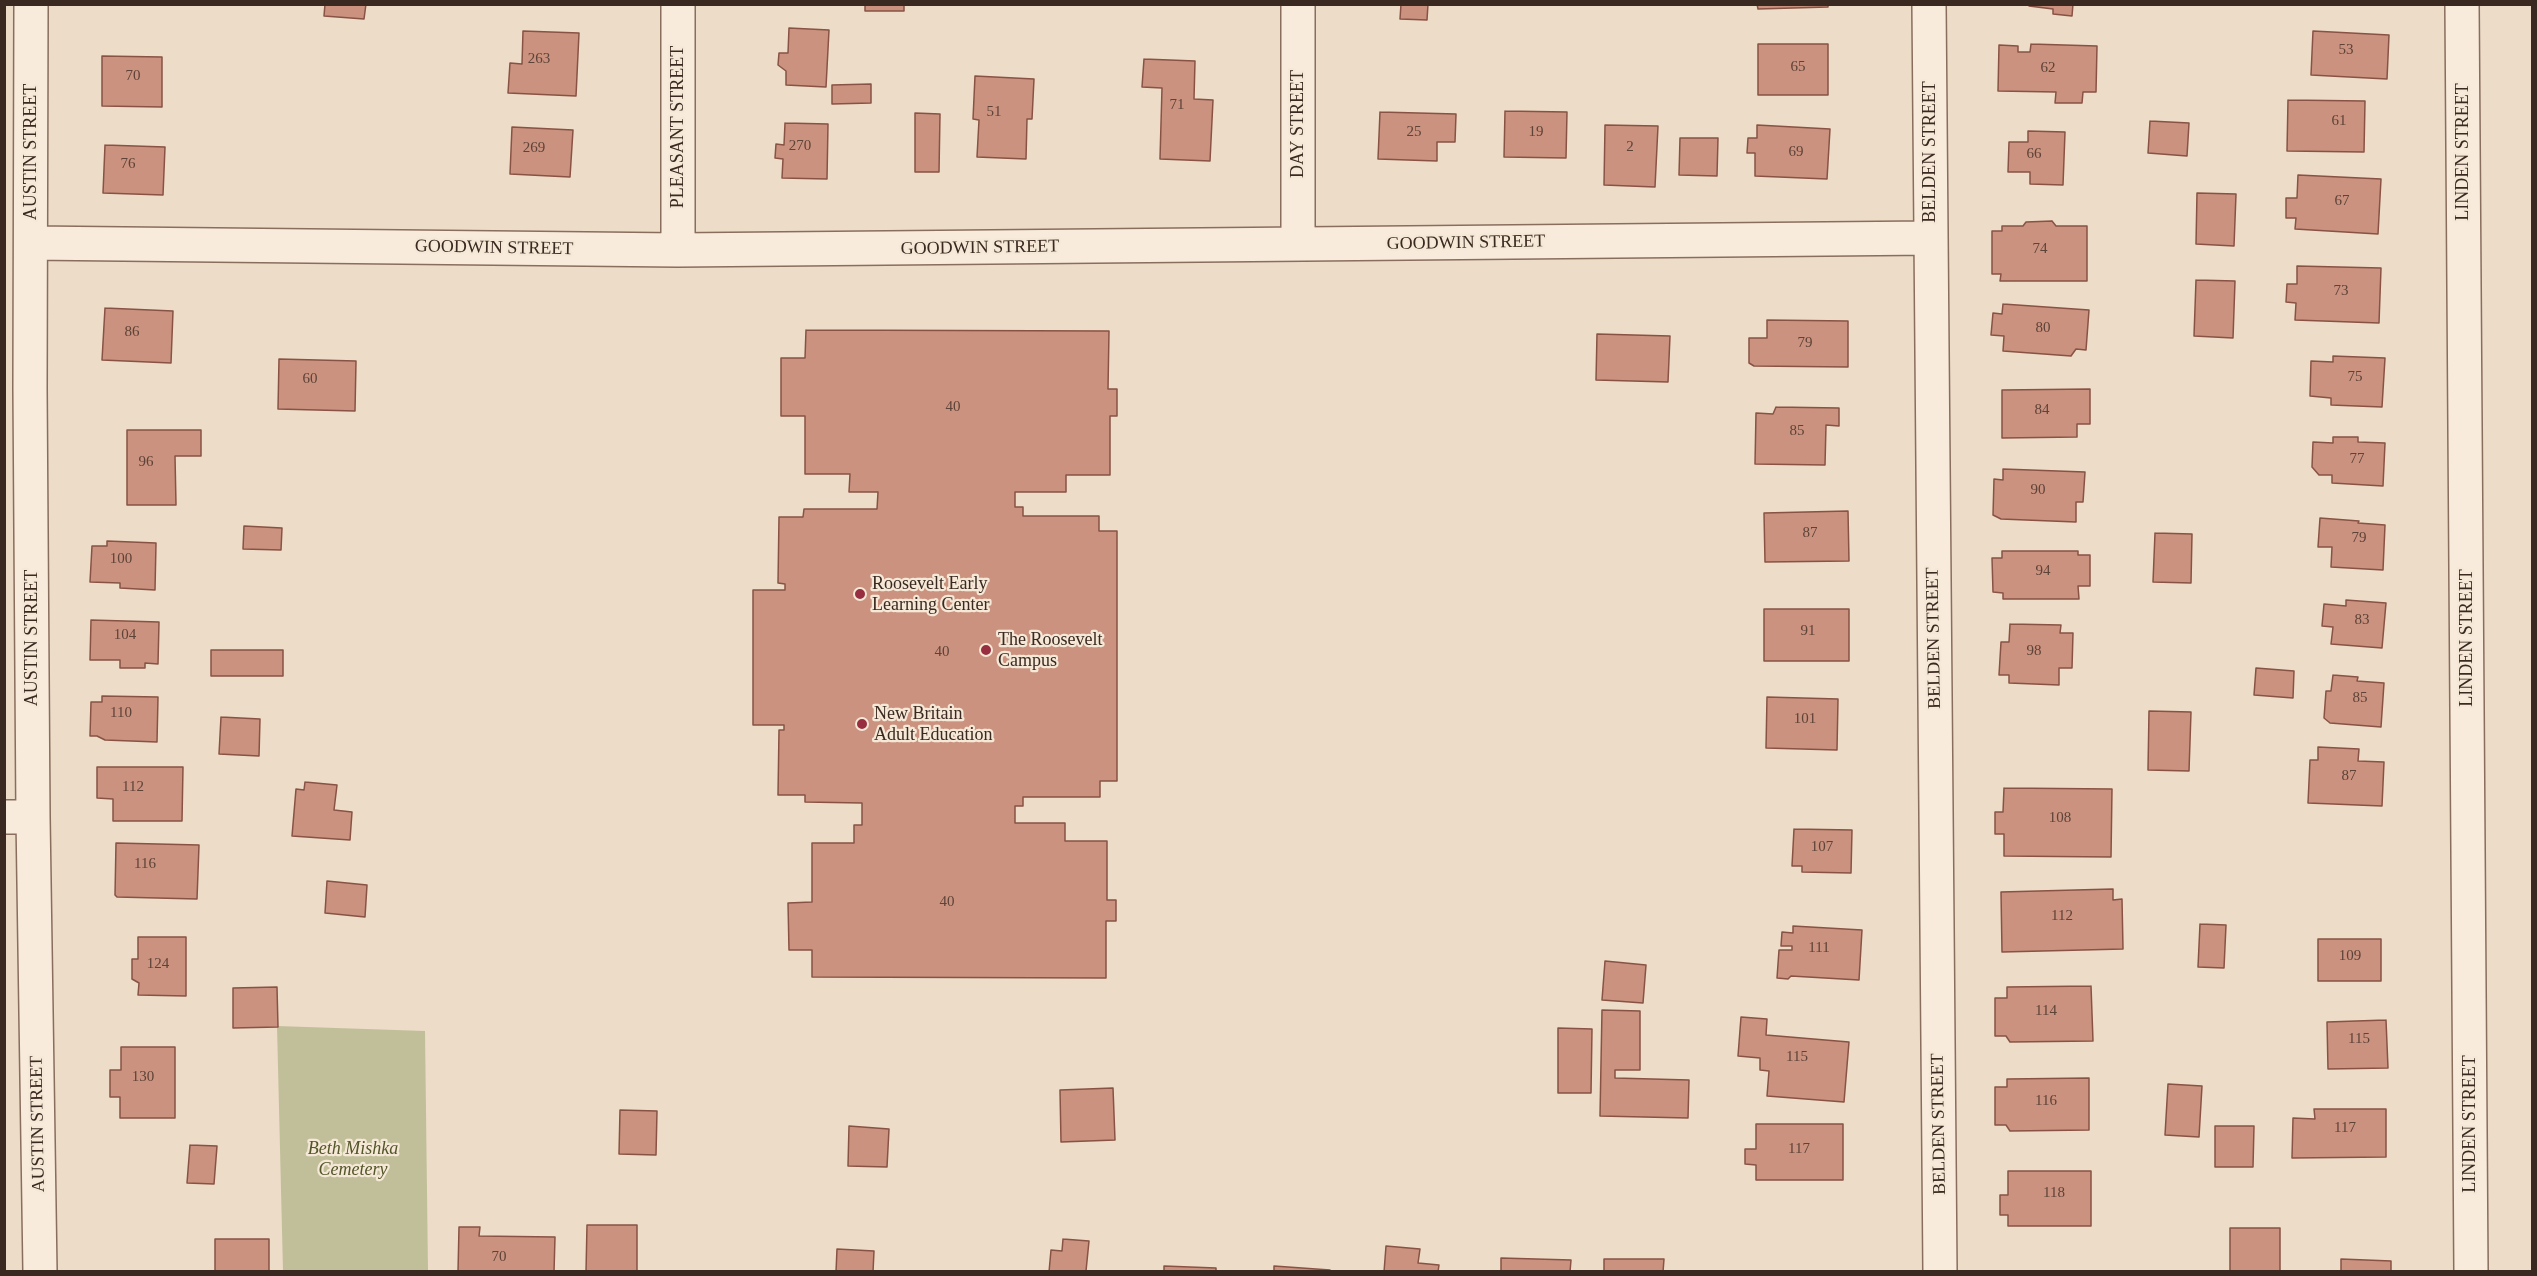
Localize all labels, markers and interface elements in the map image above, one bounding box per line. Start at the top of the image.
house number: 53 [2338,41,2354,59]
street label: PLEASANT STREET [667,46,689,208]
house number: 263 [528,50,550,68]
house number: 65 [1790,58,1806,76]
house number: 62 [2040,59,2056,77]
house number: 70 [126,67,140,85]
street label: DAY STREET [1287,70,1309,178]
street label: BELDEN STREET [1919,81,1941,223]
street label: LINDEN STREET [2452,83,2474,221]
street label: AUSTIN STREET [20,84,42,220]
house number: 71 [1170,96,1184,114]
house number: 51 [986,103,1002,121]
house number: 61 [2332,112,2346,130]
house number: 25 [1406,123,1422,141]
house number: 19 [1528,123,1544,141]
house number: 270 [789,137,811,155]
house number: 2 [1626,138,1634,156]
house number: 269 [523,139,545,157]
house number: 69 [1788,143,1804,161]
house number: 66 [2026,145,2042,163]
house number: 76 [120,155,136,173]
house number: 67 [2334,192,2350,210]
street label: GOODWIN STREET [1387,231,1545,255]
street label: GOODWIN STREET [415,236,573,260]
street label: GOODWIN STREET [901,236,1059,260]
house number: 74 [2032,240,2048,258]
house number: 73 [2334,282,2348,300]
house number: 80 [2036,319,2050,337]
house number: 86 [124,323,140,341]
house number: 79 [1798,334,1812,352]
house number: 75 [2348,368,2362,386]
house number: 60 [302,370,318,388]
house number: 40 [946,398,960,416]
house number: 84 [2034,401,2050,419]
house number: 85 [1790,422,1804,440]
house number: 77 [2350,450,2364,468]
house number: 96 [138,453,154,471]
house number: 90 [2030,481,2046,499]
house number: 87 [1802,524,1818,542]
house number: 79 [2352,529,2366,547]
house number: 100 [110,550,132,568]
house number: 94 [2036,562,2050,580]
street label: BELDEN STREET [1922,567,1946,709]
street label: LINDEN STREET [2456,569,2478,707]
street label: AUSTIN STREET [21,570,43,706]
place label: Roosevelt Early Learning Center [872,573,989,616]
marker: Roosevelt Early Learning Center [853,587,867,601]
house number: 83 [2354,611,2370,629]
house number: 91 [1800,622,1816,640]
house number: 104 [114,626,136,644]
place label: The Roosevelt Campus [998,629,1102,672]
house number: 98 [2026,642,2042,660]
house number: 40 [934,643,950,661]
marker: The Roosevelt Campus [979,643,993,657]
house number: 85 [2352,689,2368,707]
place label: New Britain Adult Education [874,703,992,746]
house number: 110 [110,704,132,722]
house number: 101 [1794,710,1816,728]
marker: New Britain Adult Education [855,717,869,731]
house number: 87 [2342,767,2356,785]
house number: 112 [122,778,144,796]
house number: 108 [2049,809,2071,827]
house number: 107 [1811,838,1833,856]
house number: 116 [134,855,156,873]
house number: 40 [940,893,954,911]
house number: 112 [2051,907,2073,925]
house number: 111 [1808,939,1830,957]
house number: 109 [2339,947,2361,965]
house number: 124 [147,955,169,973]
house number: 114 [2035,1002,2057,1020]
house number: 115 [2348,1030,2370,1048]
house number: 115 [1786,1048,1808,1066]
street label: BELDEN STREET [1927,1053,1951,1195]
street label: LINDEN STREET [2459,1055,2481,1193]
street label: AUSTIN STREET [26,1056,50,1192]
house number: 130 [132,1068,154,1086]
house number: 116 [2035,1092,2057,1110]
house number: 117 [2334,1119,2356,1137]
park label: Beth Mishka Cemetery [308,1138,398,1180]
house number: 117 [1788,1140,1810,1158]
house number: 118 [2043,1184,2065,1202]
house number: 70 [492,1248,506,1266]

